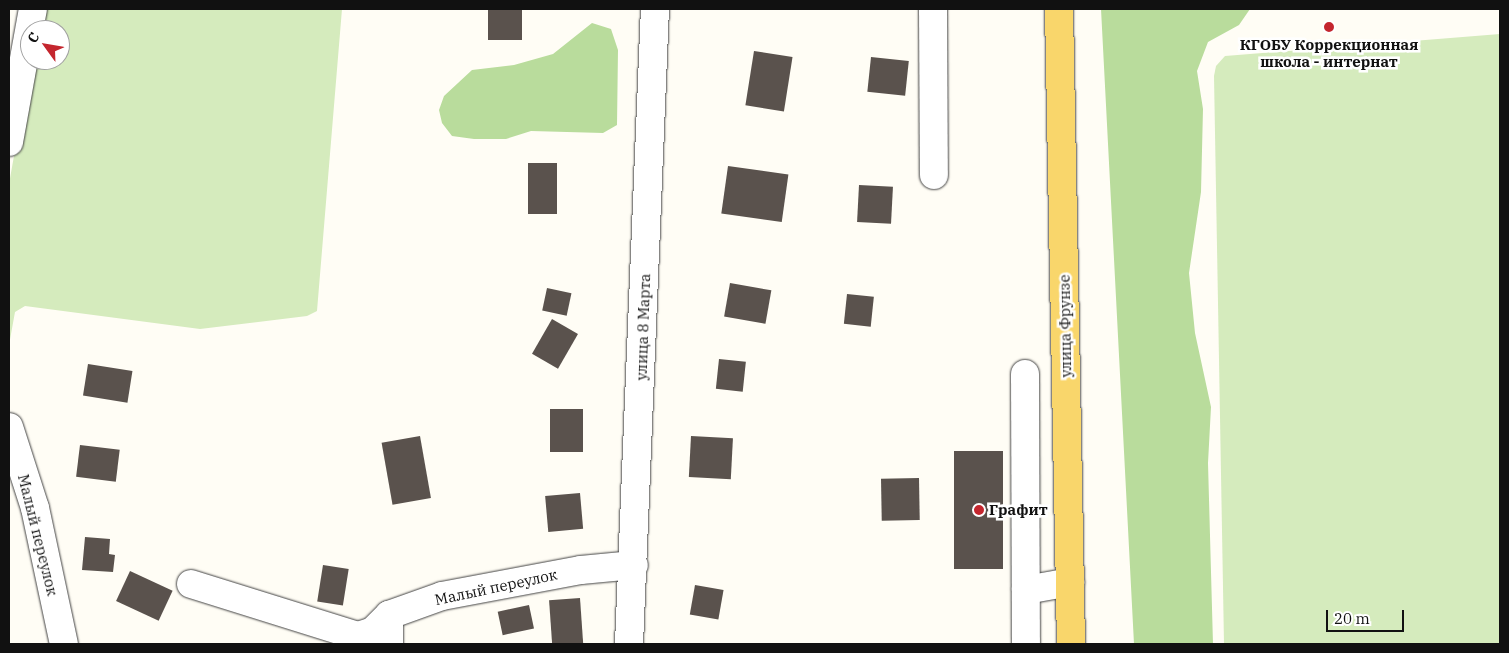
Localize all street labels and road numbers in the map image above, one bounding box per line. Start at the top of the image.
street label: улица 8 Марта [632,273,654,381]
street label: улица Фрунзе [1055,274,1075,378]
street label: Малый переулок [14,472,62,598]
street label: Малый переулок [433,565,559,609]

